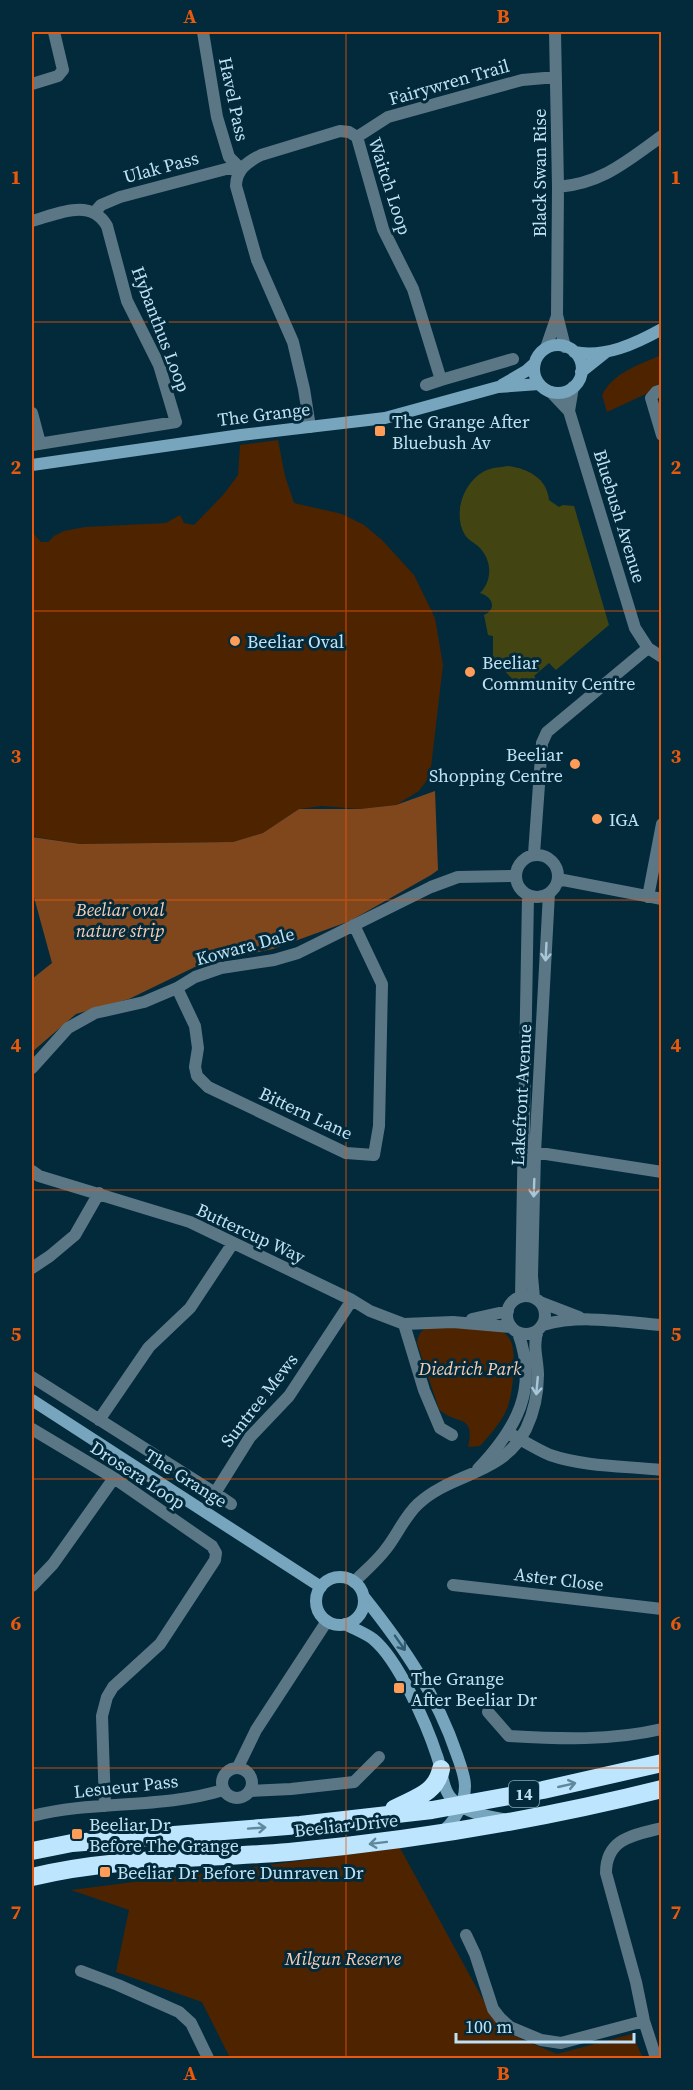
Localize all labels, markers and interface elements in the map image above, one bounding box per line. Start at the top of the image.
text: A [183,2,197,30]
text: B [496,2,510,30]
street label: Fairywren Trail [386,53,512,111]
street label: Havel Pass [213,55,255,143]
street label: Black Swan Rise [527,109,552,237]
street label: Waitch Loop [363,134,417,238]
street label: Ulak Pass [121,145,202,189]
text: 1 [11,163,21,191]
text: 1 [671,163,681,191]
street label: Hybanthus Loop [126,263,196,395]
street label: The Grange [216,396,312,432]
place label: The Grange After Bluebush Av [392,409,530,455]
marker: The Grange After Bluebush Av [373,424,387,438]
street label: Bluebush Avenue [588,446,652,586]
text: 2 [11,453,22,481]
text: 2 [671,453,682,481]
place label: Beeliar Oval [247,629,344,654]
marker: Beeliar Oval [228,634,242,648]
place label: Beeliar Community Centre [482,650,635,696]
marker: Beeliar Community Centre [463,665,477,679]
text: 3 [11,742,22,770]
place label: Beeliar Shopping Centre [429,742,563,788]
text: 3 [671,742,682,770]
marker: Beeliar Shopping Centre [568,757,582,771]
place label: IGA [609,807,639,832]
marker: IGA [590,812,604,826]
park label: Beeliar oval nature strip [75,897,164,943]
street label: Kowara Dale [193,921,297,971]
one-way arrow [540,941,551,961]
street label: Lakefront Avenue [505,1023,537,1167]
text: 4 [11,1031,22,1059]
text: 4 [671,1031,682,1059]
street label: Bittern Lane [255,1080,357,1146]
one-way arrow [528,1178,540,1198]
street label: Buttercup Way [193,1197,310,1269]
text: 5 [11,1320,22,1348]
text: 5 [671,1320,682,1348]
street label: Suntree Mews [215,1348,304,1452]
park label: Diedrich Park [418,1356,522,1381]
one-way arrow [532,1375,543,1395]
street label: Drosera Loop [86,1435,190,1515]
street label: The Grange [140,1443,232,1513]
street label: Aster Close [513,1561,605,1597]
text: 6 [11,1609,22,1637]
text: 6 [671,1609,682,1637]
one-way arrow [394,1635,406,1651]
place label: The Grange After Beeliar Dr [411,1666,537,1712]
marker: The Grange After Beeliar Dr [392,1681,406,1695]
street label: Lesueur Pass [73,1768,180,1804]
one-way arrow [557,1779,576,1790]
road number: 14 [509,1781,539,1807]
street label: Beeliar Drive [293,1807,399,1843]
place label: Beeliar Dr Before The Grange [89,1812,239,1858]
one-way arrow [246,1822,266,1833]
marker: Beeliar Dr Before The Grange [70,1827,84,1841]
one-way arrow [369,1838,389,1849]
place label: Beeliar Dr Before Dunraven Dr [117,1860,364,1885]
marker: Beeliar Dr Before Dunraven Dr [98,1865,112,1879]
text: 7 [11,1898,22,1926]
text: 7 [671,1898,682,1926]
park label: Milgun Reserve [284,1946,402,1971]
scale bar [456,2006,634,2044]
text: 100 m [465,2014,512,2039]
text: A [183,2059,197,2087]
text: B [496,2059,510,2087]

